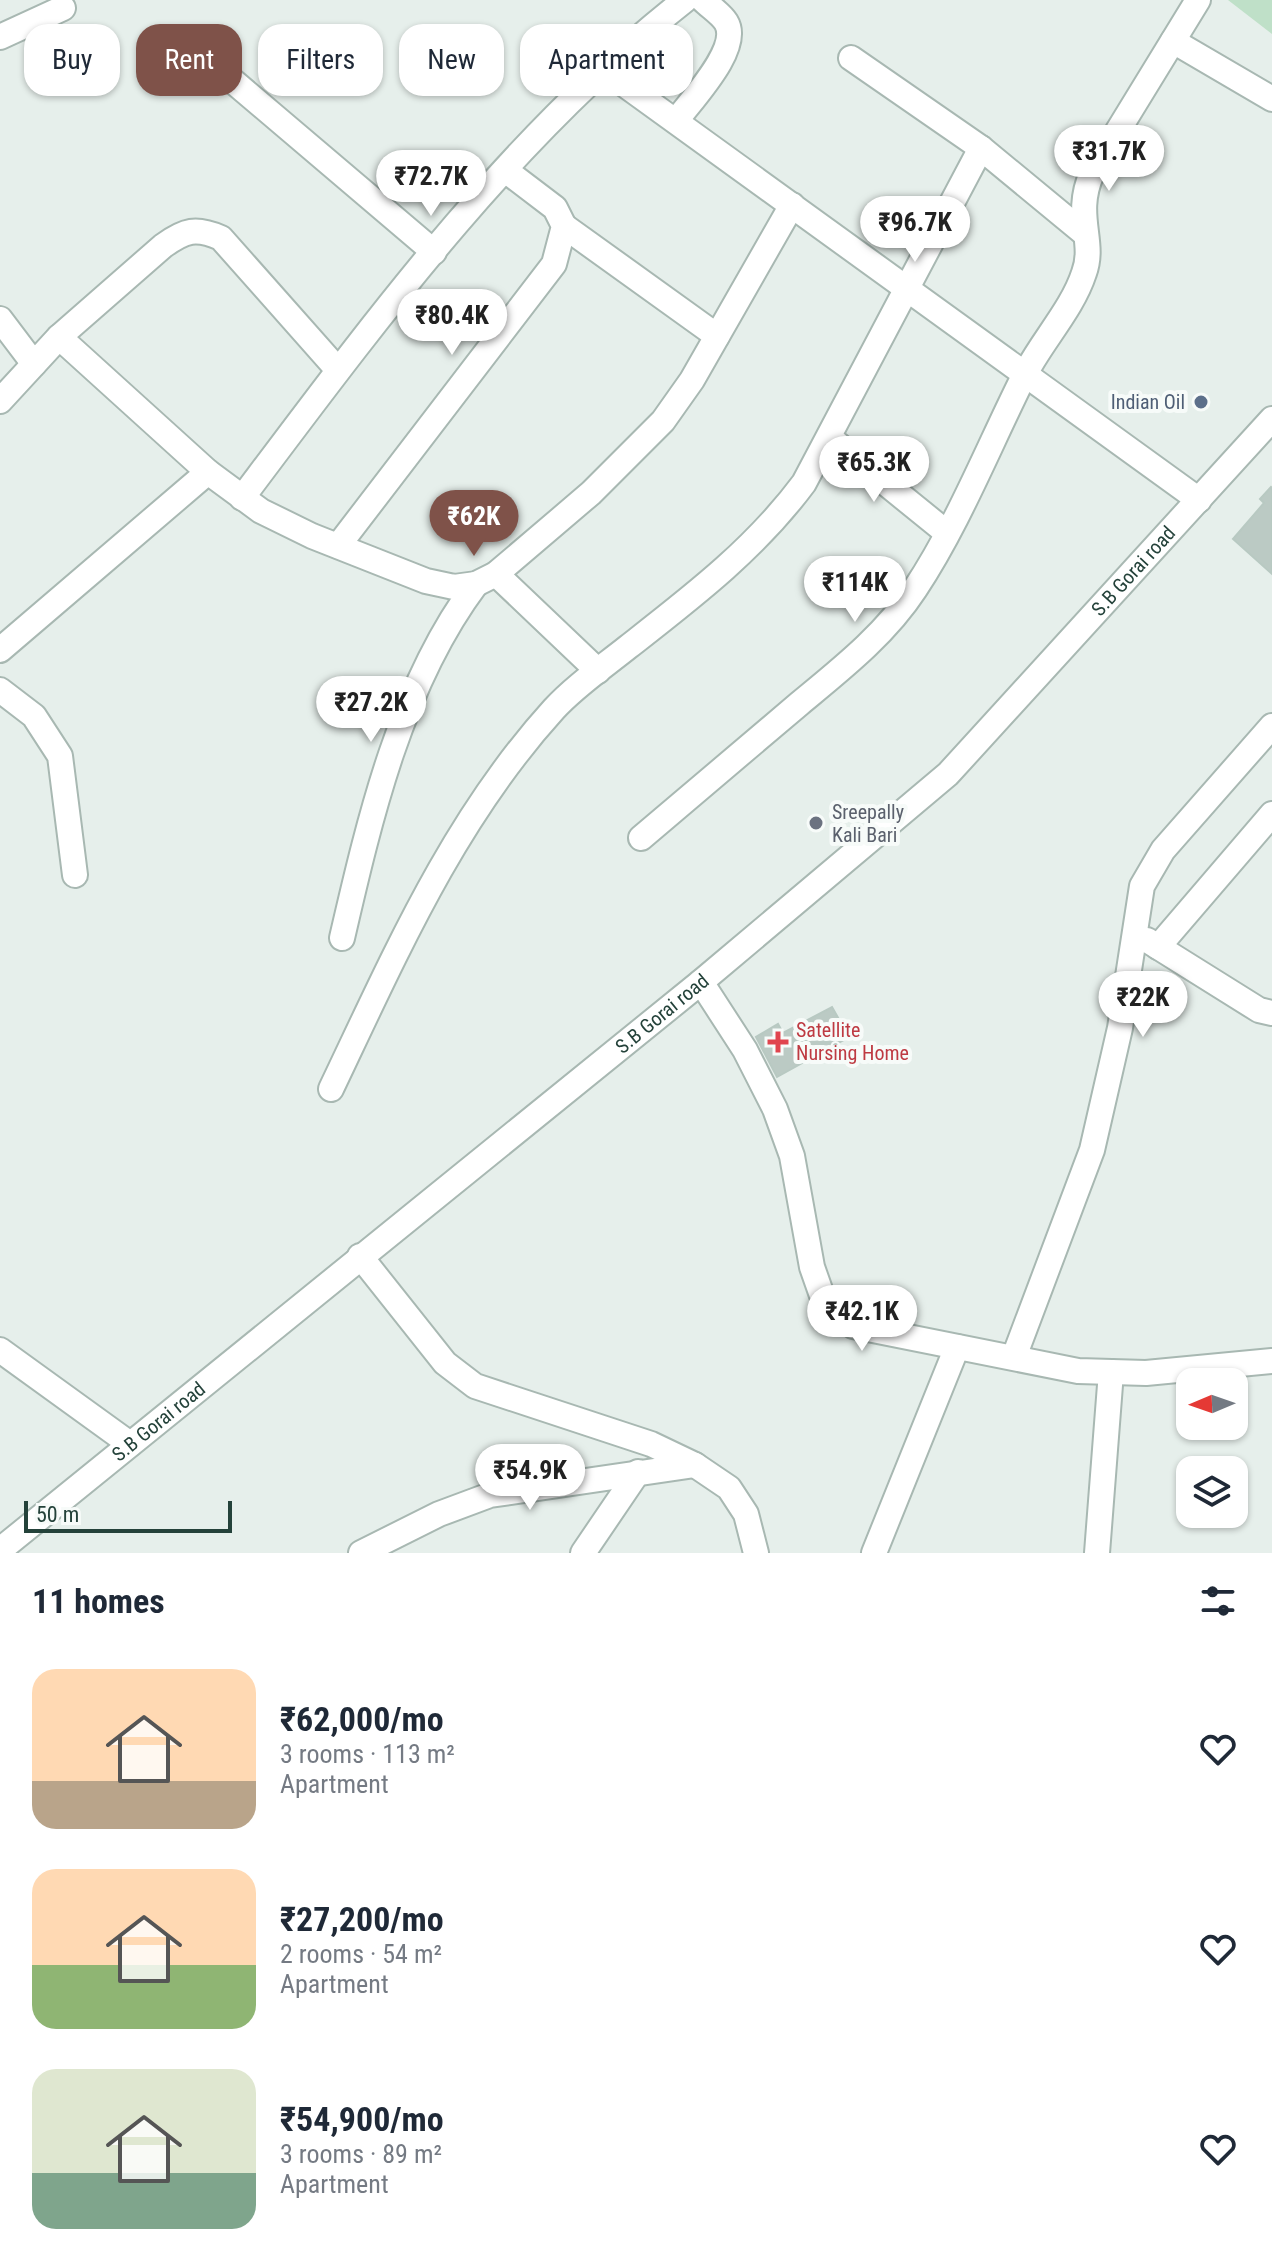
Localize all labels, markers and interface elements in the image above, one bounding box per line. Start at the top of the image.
chip: Buy [24,24,120,96]
chip: Rent [136,24,242,96]
chip: Filters [258,24,383,96]
chip: New [399,24,504,96]
chip: Apartment [520,24,693,96]
pin: ₹31.7K [1044,125,1174,193]
text: ₹31.7K [1072,136,1146,166]
pin: ₹72.7K [366,150,496,218]
text: ₹72.7K [394,161,468,191]
pin: ₹96.7K [850,196,980,264]
text: ₹96.7K [878,207,952,237]
pin: ₹80.4K [387,289,517,357]
text: ₹80.4K [415,300,489,330]
place label: Indian Oil [1111,390,1185,414]
marker: Indian Oil [1192,393,1210,411]
pin: ₹65.3K [809,436,939,504]
text: ₹65.3K [837,447,911,477]
pin: ₹62K [427,490,521,558]
text: ₹62K [448,501,500,531]
street label: S.B Gorai road [1086,521,1180,621]
pin: ₹114K [799,556,911,624]
text: ₹114K [822,567,888,597]
pin: ₹27.2K [306,676,436,744]
text: ₹27.2K [334,687,408,717]
place label: Sreepally Kali Bari [832,800,904,847]
marker: Sreepally Kali Bari [807,814,825,832]
street label: S.B Gorai road [611,969,714,1059]
pin: ₹22K [1096,971,1190,1039]
text: ₹22K [1117,982,1169,1012]
place label: Satellite Nursing Home [796,1018,909,1065]
marker: Satellite Nursing Home [767,1031,789,1053]
pin: ₹42.1K [797,1285,927,1353]
text: ₹42.1K [825,1296,899,1326]
north arrow [1176,1368,1248,1440]
map controls [1176,1368,1248,1528]
street label: S.B Gorai road [107,1377,210,1466]
pin: ₹54.9K [465,1444,595,1512]
text: ₹54.9K [493,1455,567,1485]
button: layers [1176,1456,1248,1528]
scale bar [24,1497,232,1533]
text: 50 m [36,1502,79,1527]
icon: filters [1196,1579,1240,1623]
text: 11 homes [32,1581,165,1621]
text: ₹62,000/mo [280,1699,444,1739]
icon: home [96,1701,192,1797]
icon: heart [1196,1727,1240,1771]
text: 3 rooms · 113 m² [280,1739,455,1769]
text: Apartment [280,1769,389,1799]
text: ₹27,200/mo [280,1899,444,1939]
icon: home [96,1901,192,1997]
icon: heart [1196,1927,1240,1971]
text: 2 rooms · 54 m² [280,1939,442,1969]
text: Apartment [280,1969,389,1999]
text: ₹54,900/mo [280,2099,444,2139]
icon: home [96,2101,192,2197]
icon: heart [1196,2127,1240,2171]
text: 3 rooms · 89 m² [280,2139,442,2169]
text: Apartment [280,2169,389,2199]

